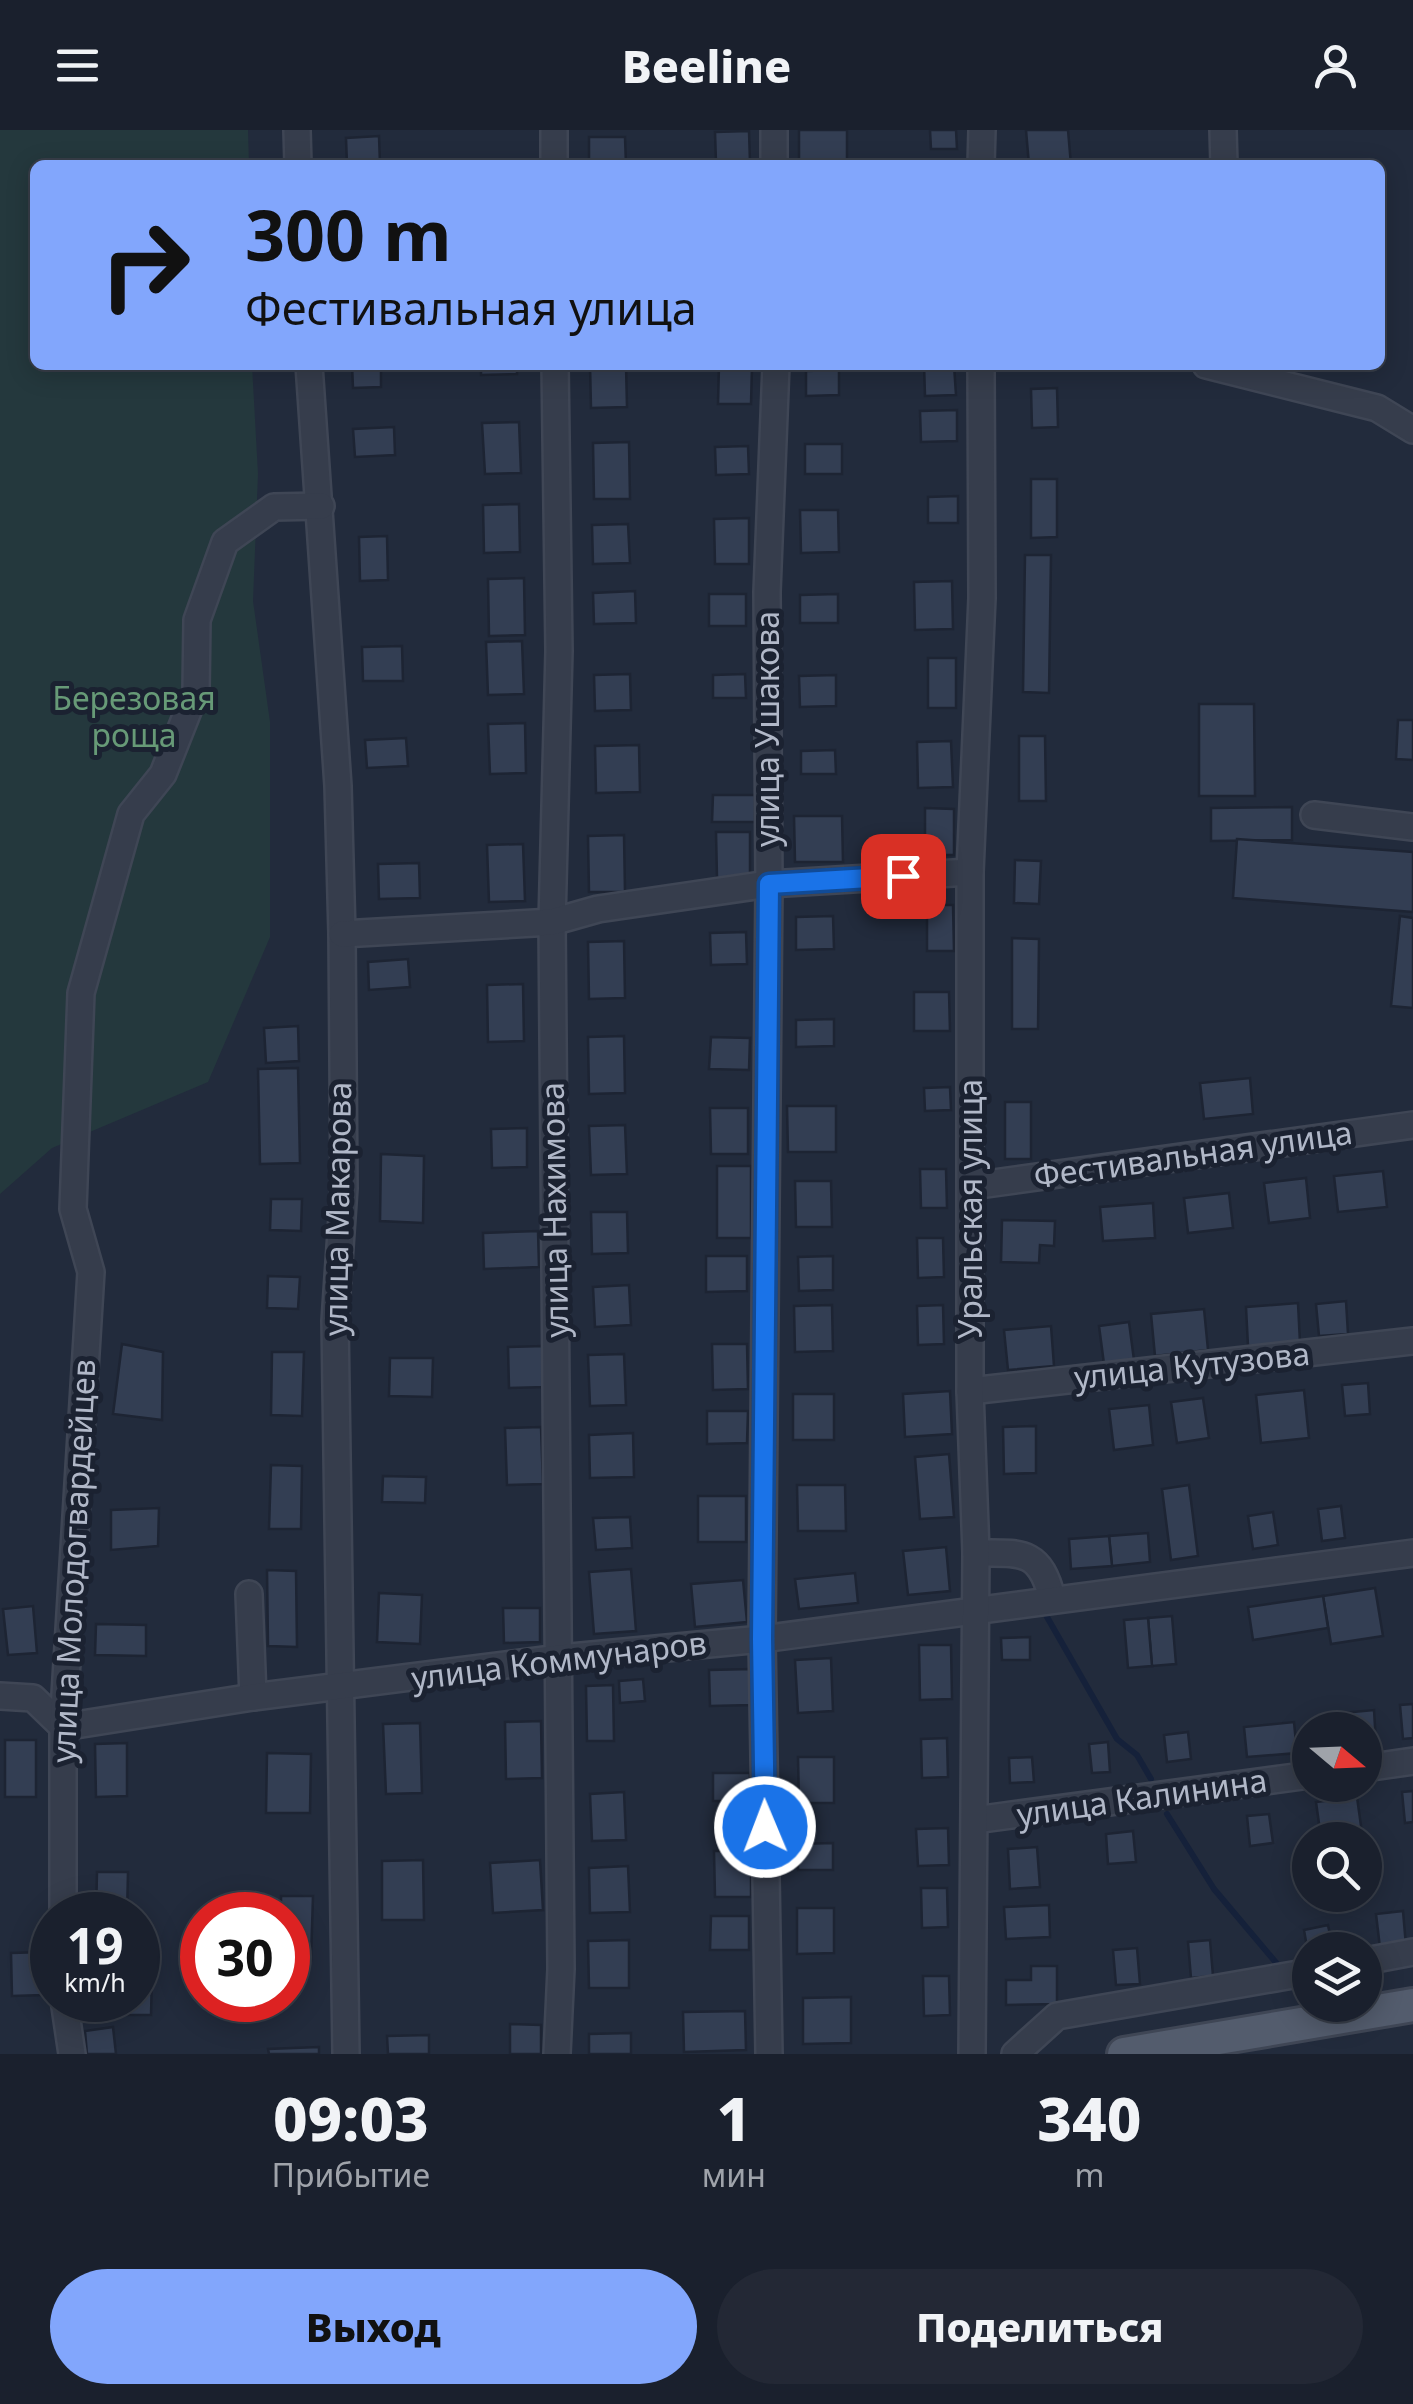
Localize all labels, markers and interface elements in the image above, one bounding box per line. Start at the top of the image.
text: Beeline [622,35,791,96]
icon: menu [50,38,105,93]
icon: person [1308,38,1363,93]
text: 300 m [245,186,452,282]
icon: right [80,200,210,330]
text: Фестивальная улица [245,277,697,338]
street label: улица Ушакова [745,611,788,847]
park label: Березовая роща [52,676,216,756]
pin [861,834,946,919]
icon: arrive [876,849,931,904]
street label: Уральская улица [948,1079,991,1339]
street label: улица Макарова [313,1081,360,1336]
street label: улица Нахимова [530,1082,577,1338]
street label: Фестивальная улица [1031,1110,1355,1197]
street label: улица Кутузова [1072,1331,1312,1398]
street label: улица Молодогвардейцев [40,1358,105,1764]
street label: улица Коммунаров [409,1620,709,1699]
north arrow [1292,1712,1382,1802]
map controls [1292,1712,1382,2022]
street label: улица Калинина [1014,1758,1270,1835]
position arrow [713,1775,817,1879]
button: search [1292,1822,1382,1912]
speed limit sign: 30 [180,1892,310,2022]
text: 19 [66,1911,124,1979]
button: layers [1292,1932,1382,2022]
text: km/h [64,1965,126,1999]
text: 09:03 [273,2077,429,2159]
text: 1 [716,2077,751,2159]
text: 340 [1037,2077,1141,2159]
text: Прибытие [272,2153,430,2196]
text: мин [702,2153,766,2196]
text: m [1074,2153,1104,2196]
button: Выход [50,2269,697,2384]
button: Поделиться [717,2269,1363,2384]

